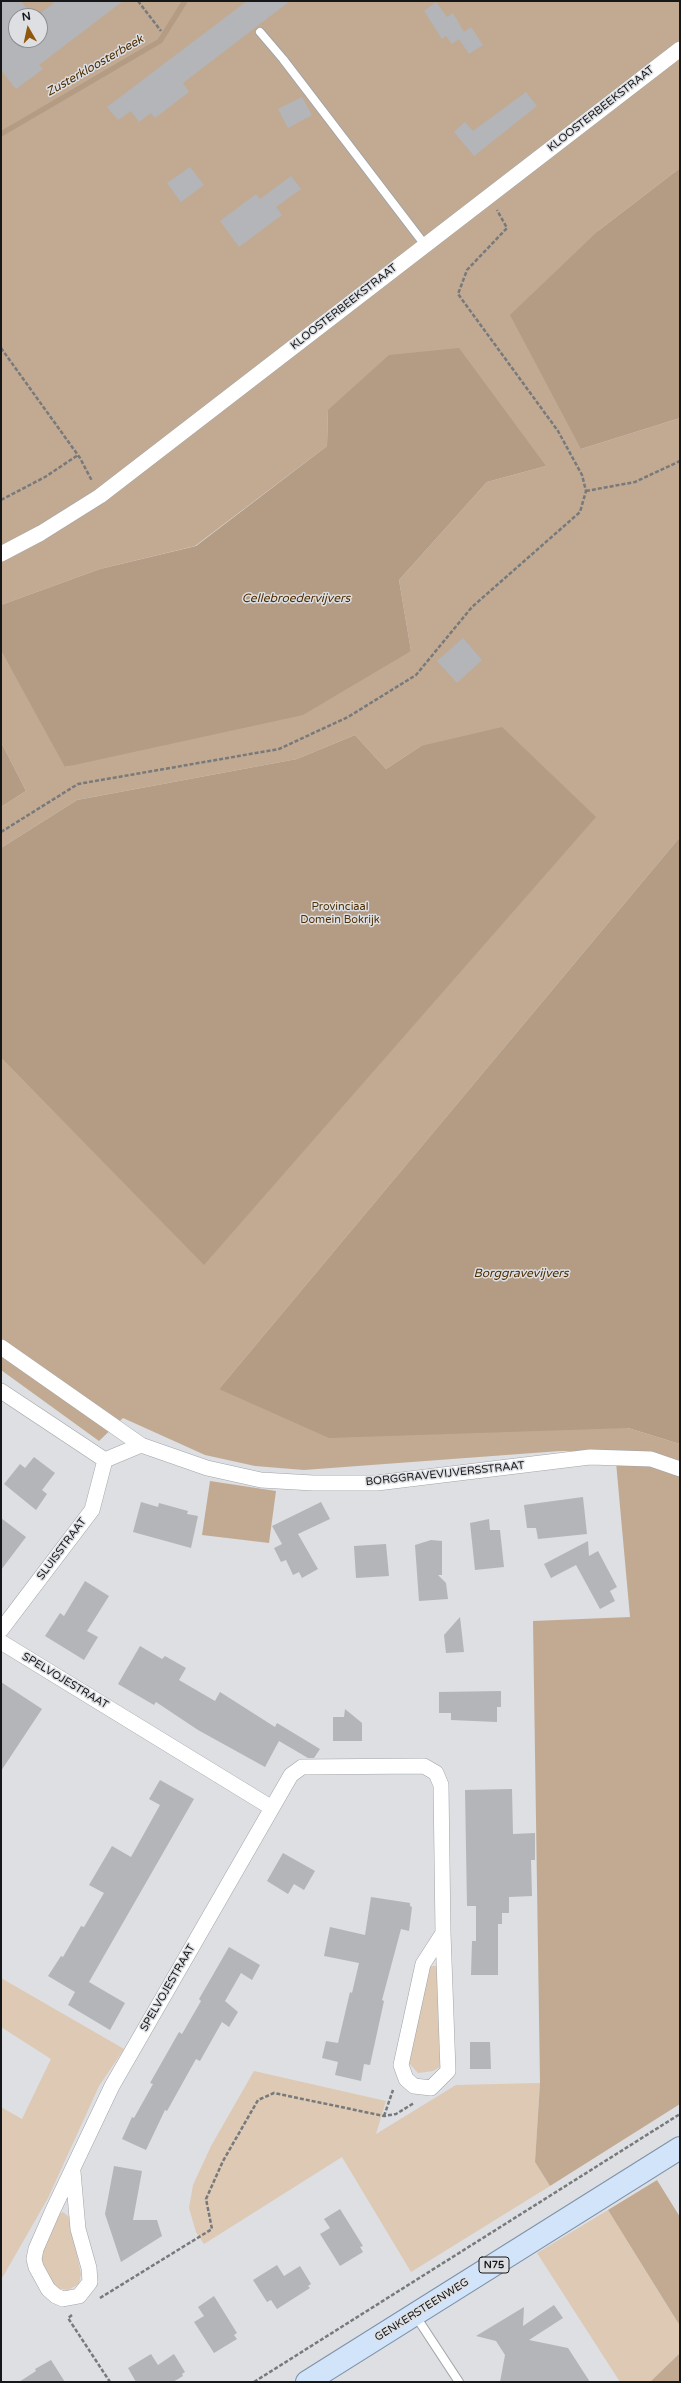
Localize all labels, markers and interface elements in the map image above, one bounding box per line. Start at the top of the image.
north arrow [8,8,48,48]
text: N [21,10,32,24]
water label: Zusterkloosterbeek [44,32,146,100]
street label: KLOOSTERBEEKSTRAAT [545,63,657,155]
street label: KLOOSTERBEEKSTRAAT [288,261,400,353]
water label: Cellebroedervijvers [242,592,350,606]
park label: Provinciaal Domein Bokrijk [300,900,380,926]
water label: Borggravevijvers [473,1267,569,1281]
street label: BORGGRAVEVIJVERSSTRAAT [365,1459,525,1489]
street label: SLUISSTRAAT [34,1515,90,1583]
street label: SPELVOJESTRAAT [19,1650,111,1712]
street label: SPELVOJESTRAAT [138,1942,198,2034]
road number: N75 [479,2257,509,2273]
street label: GENKERSTEENWEG [372,2276,472,2344]

